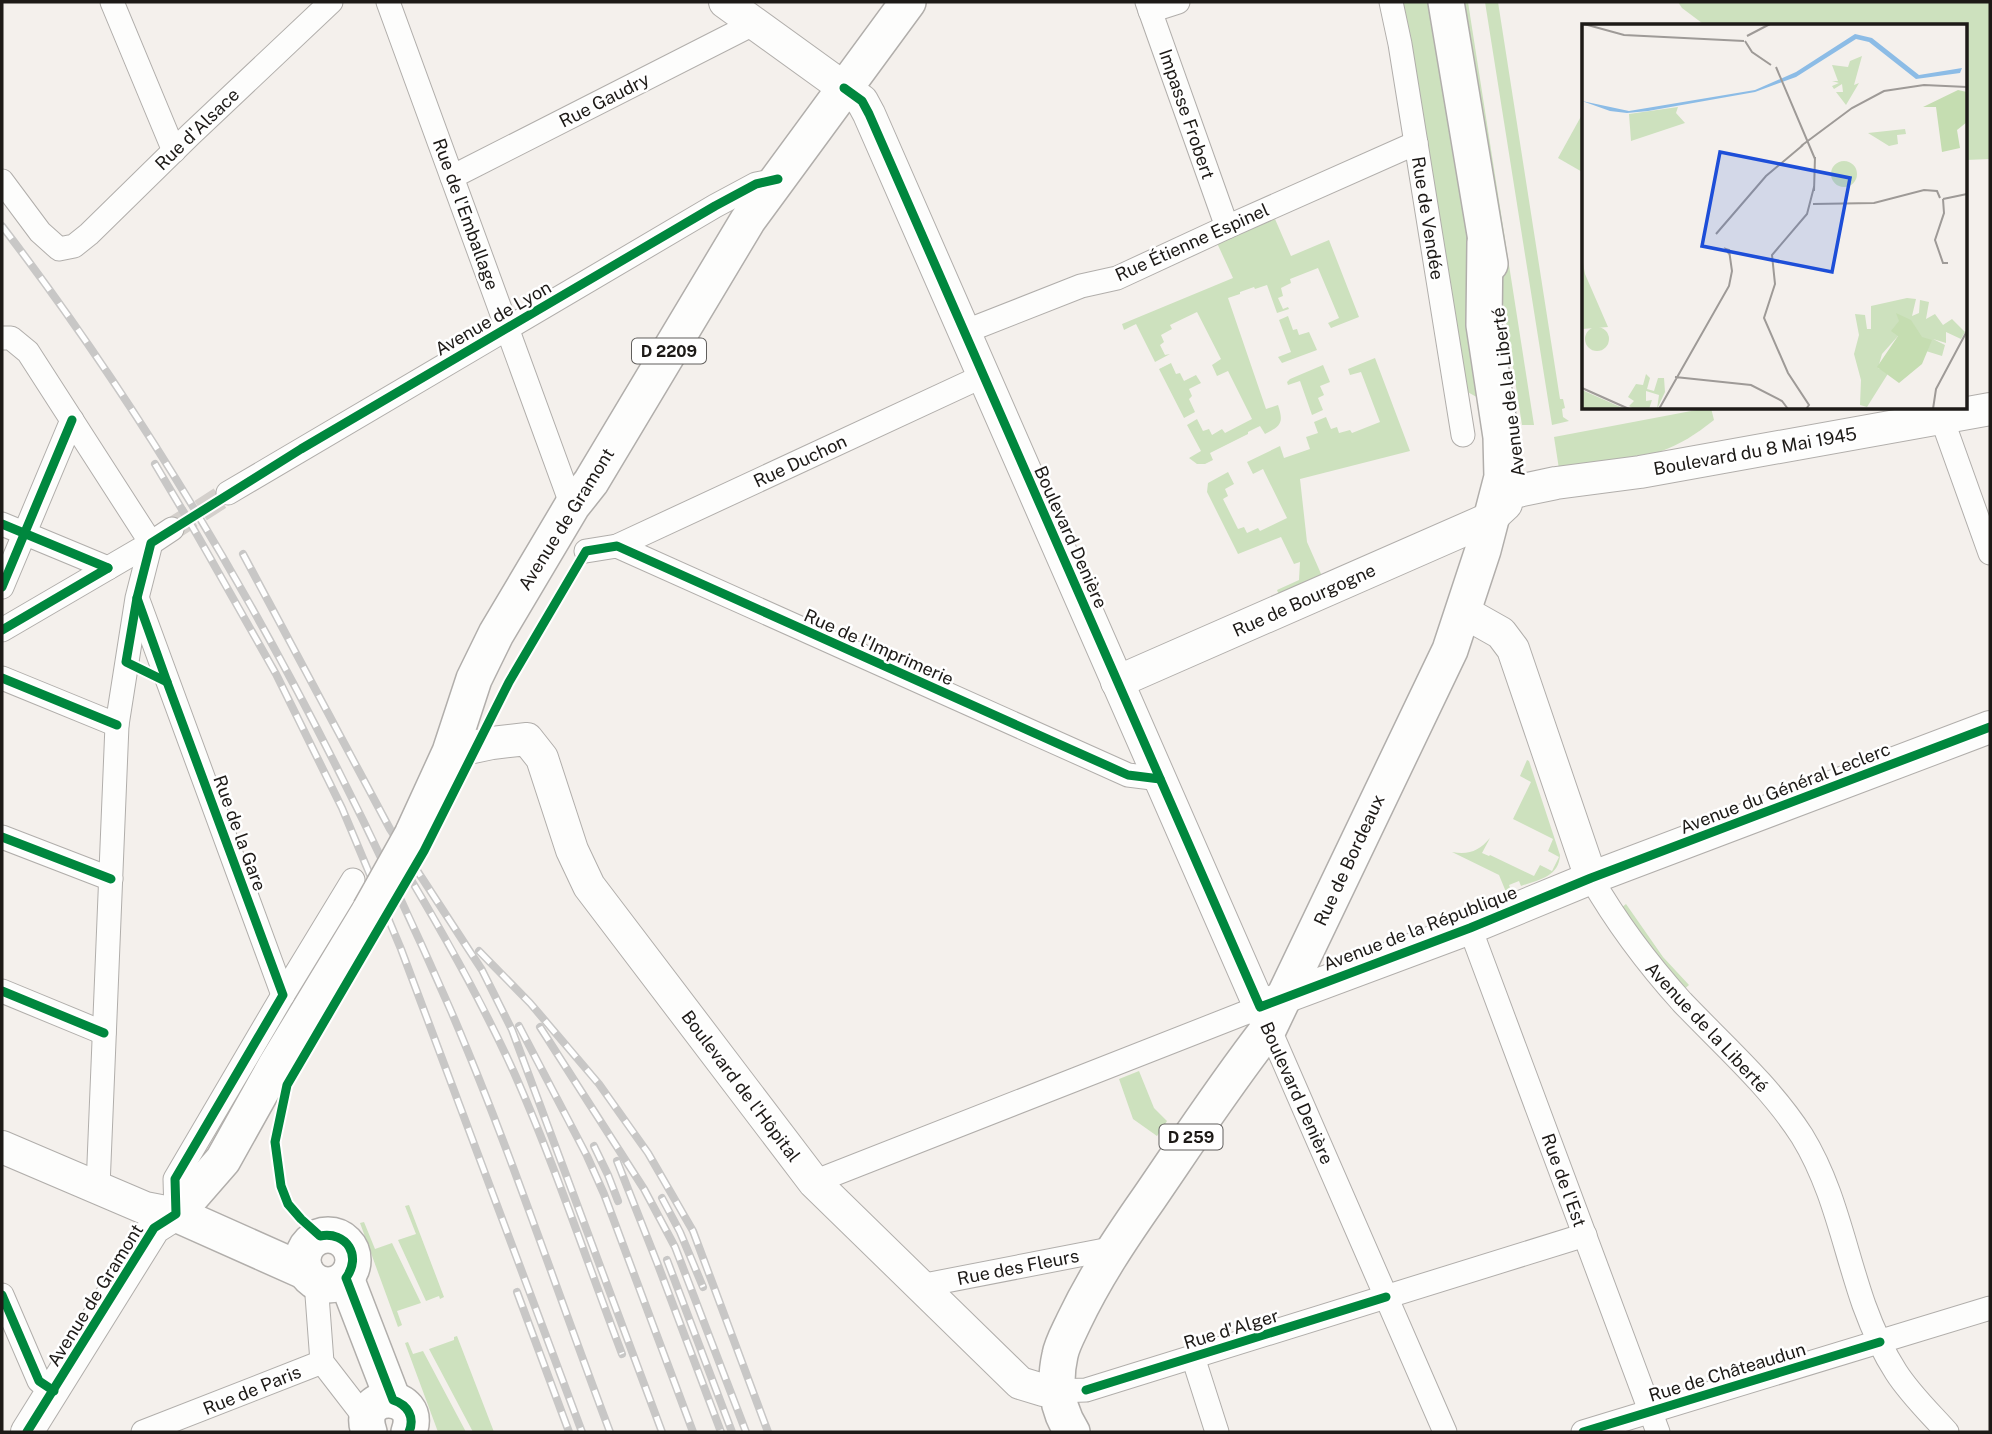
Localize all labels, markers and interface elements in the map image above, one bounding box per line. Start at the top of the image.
inset map [1582,24,1968,410]
street label: Impasse Frobert [1155,46,1219,182]
street label: Rue Gaudry [555,68,653,132]
street label: Rue d'Alsace [151,84,243,174]
street label: Rue de l'Emballage [429,135,503,293]
street label: Rue de Vendée [1408,155,1448,281]
street label: Rue Étienne Espinel [1112,198,1272,285]
street label: Avenue de Lyon [431,276,555,360]
street label: Avenue de la Liberté [1487,306,1529,478]
road number: D 2209 [632,338,706,364]
street label: Boulevard du 8 Mai 1945 [1652,423,1858,479]
street label: Rue Duchon [750,430,850,492]
street label: Avenue de Gramont [514,444,618,594]
street label: Boulevard Denière [1030,463,1112,611]
street label: Rue de Bourgogne [1229,559,1379,641]
street label: Rue de l'Imprimerie [801,605,957,689]
street label: Avenue du Général Leclerc [1677,738,1893,838]
street label: Rue de la Gare [209,772,271,894]
street label: Rue de Bordeaux [1309,791,1389,929]
street label: Avenue de la République [1320,881,1520,975]
street label: Avenue de la Liberté [1641,958,1773,1096]
street label: Boulevard de l'Hôpital [677,1006,805,1166]
street label: Boulevard Denière [1256,1019,1338,1167]
road number: D 259 [1160,1124,1222,1149]
street label: Rue de l'Est [1537,1130,1591,1230]
street label: Avenue de Gramont [43,1220,147,1370]
street label: Rue des Fleurs [955,1245,1081,1289]
street label: Rue d'Alger [1181,1305,1281,1353]
street label: Rue de Châteaudun [1646,1338,1808,1406]
street label: Rue de Paris [200,1361,304,1419]

